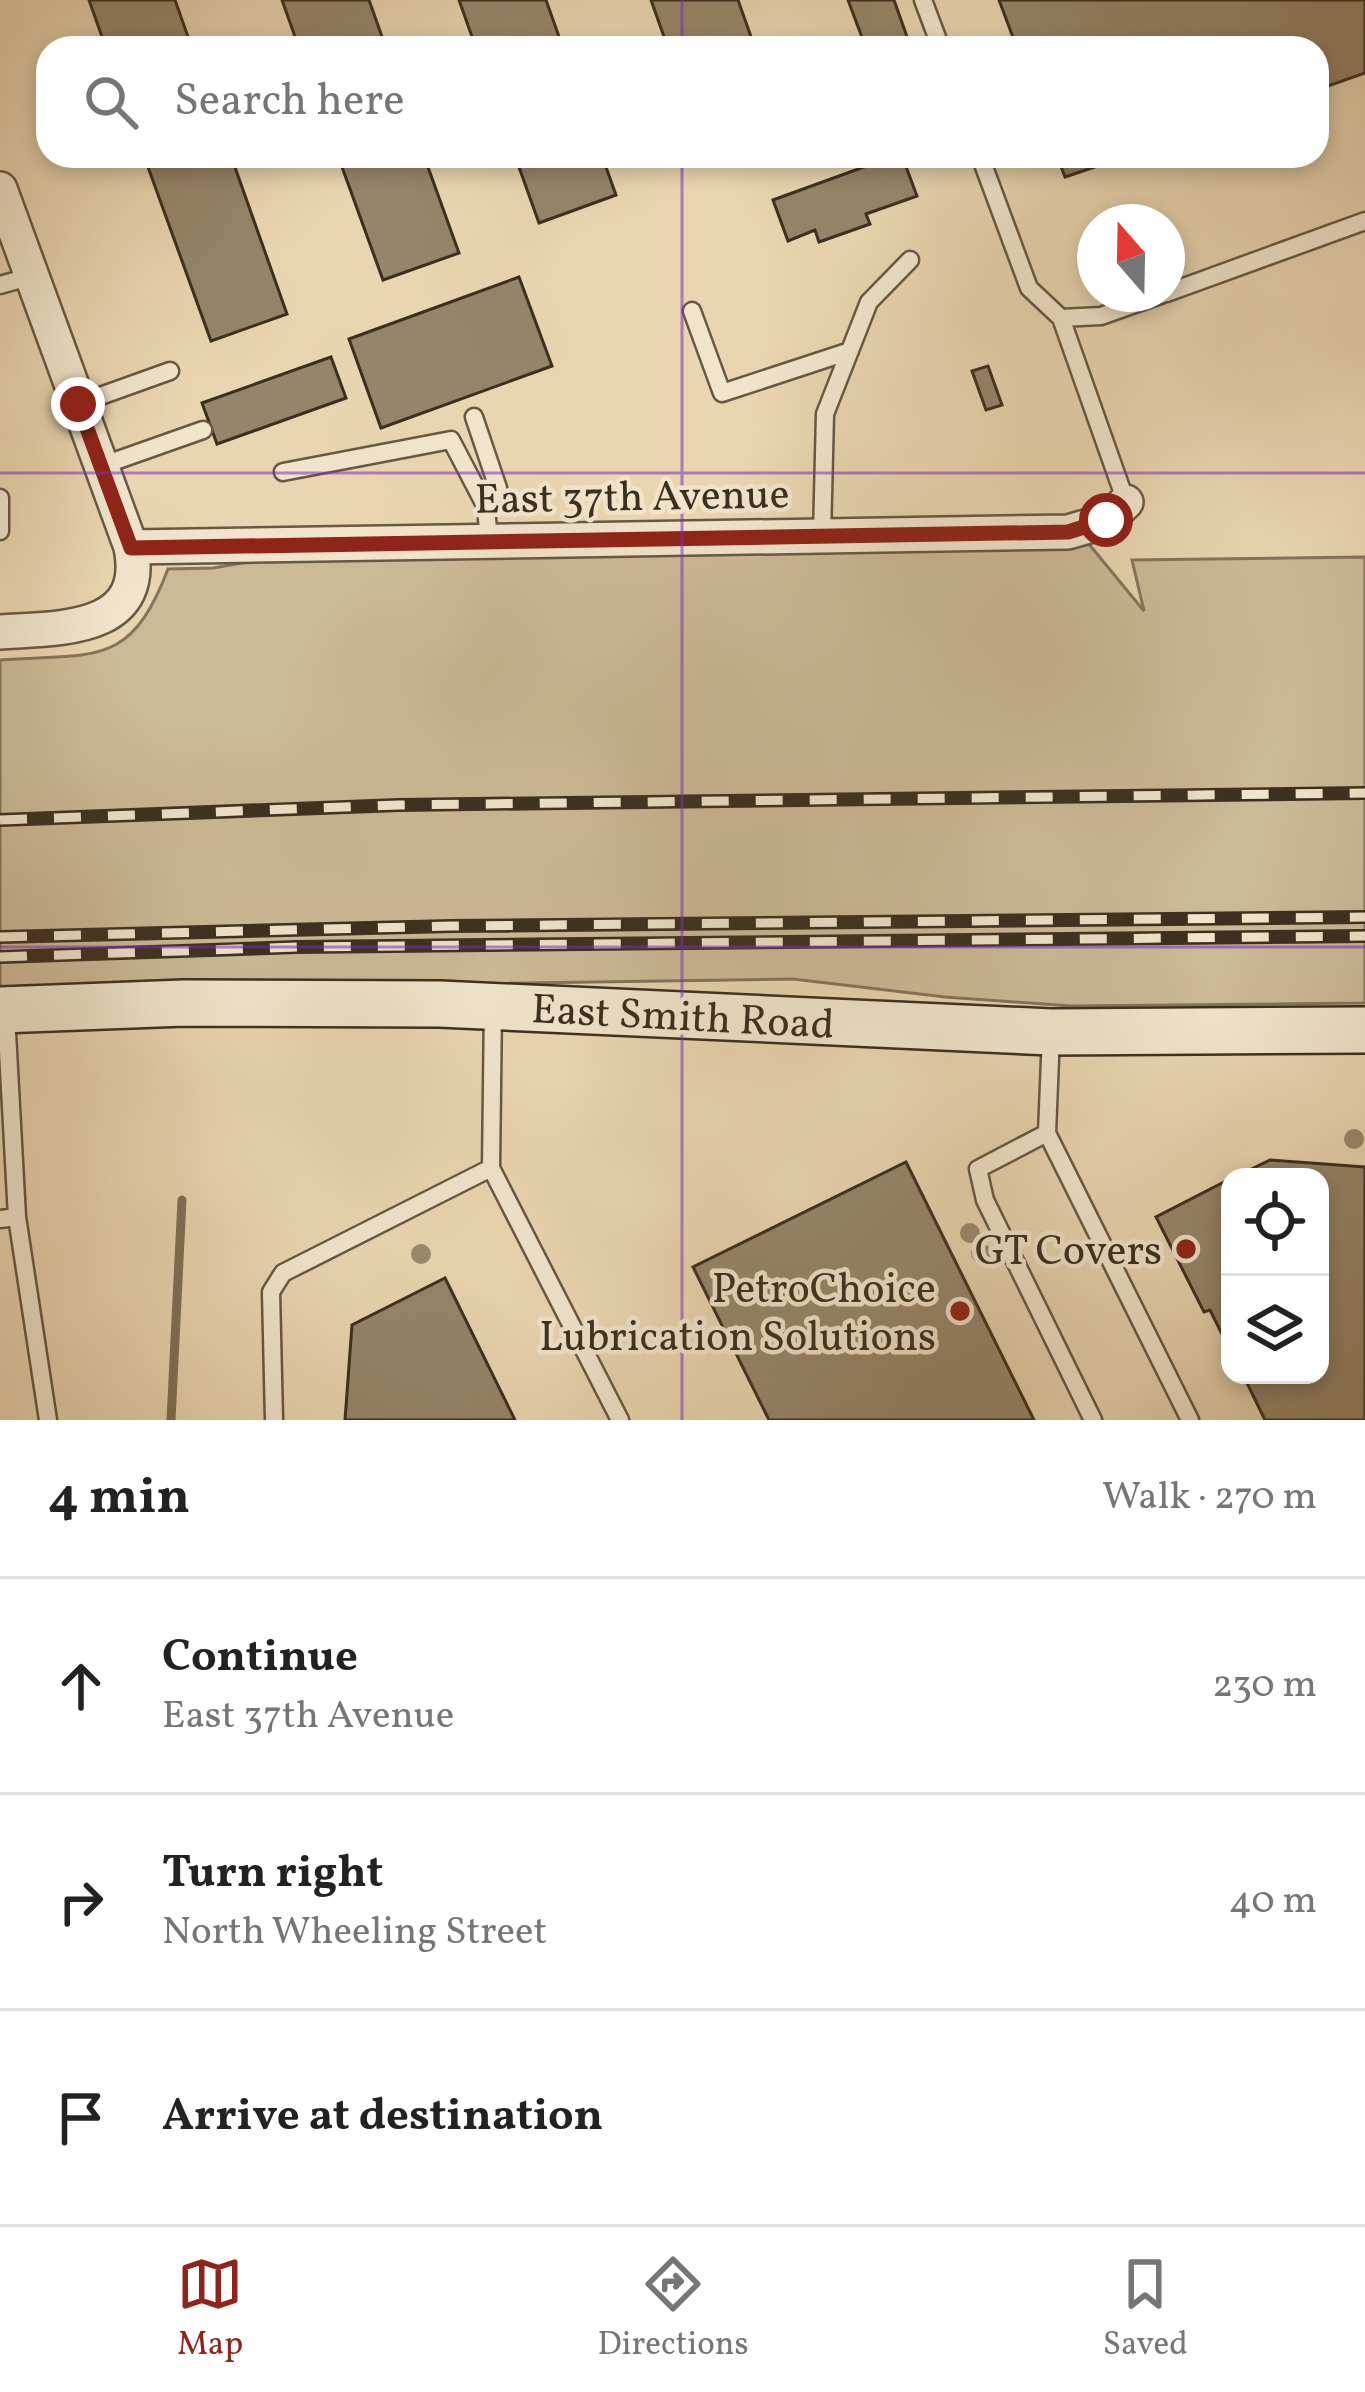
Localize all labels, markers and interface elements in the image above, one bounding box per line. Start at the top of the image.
search box [36,36,1329,168]
icon: search [78,69,144,135]
text: Search here [174,71,405,134]
north arrow [1077,204,1185,312]
route end [51,377,105,431]
street label: East 37th Avenue [474,467,790,532]
route start [1079,493,1133,547]
street label: East Smith Road [530,982,836,1057]
map controls [1221,1168,1329,1384]
button: locate [1221,1168,1329,1276]
place label: GT Covers [975,1224,1162,1283]
marker: GT Covers [1173,1236,1199,1262]
place label: PetroChoice Lubrication Solutions [539,1262,936,1369]
button: layers [1221,1276,1329,1384]
marker: PetroChoice Lubrication Solutions [947,1298,973,1324]
text: 4 min [48,1463,190,1534]
text: Walk · 270 m [1102,1471,1317,1525]
text: Continue [162,1627,358,1690]
icon: ahead [48,1653,114,1719]
text: 230 m [1212,1659,1317,1713]
text: East 37th Avenue [162,1690,454,1744]
text: Turn right [162,1843,383,1906]
icon: right [48,1869,114,1935]
text: 40 m [1229,1875,1317,1929]
text: North Wheeling Street [162,1906,547,1960]
icon: arrive [48,2085,114,2151]
text: Arrive at destination [162,2086,603,2149]
tab: Map [177,2251,243,2369]
tab: Directions [597,2251,749,2369]
tab: Saved [1103,2251,1188,2369]

